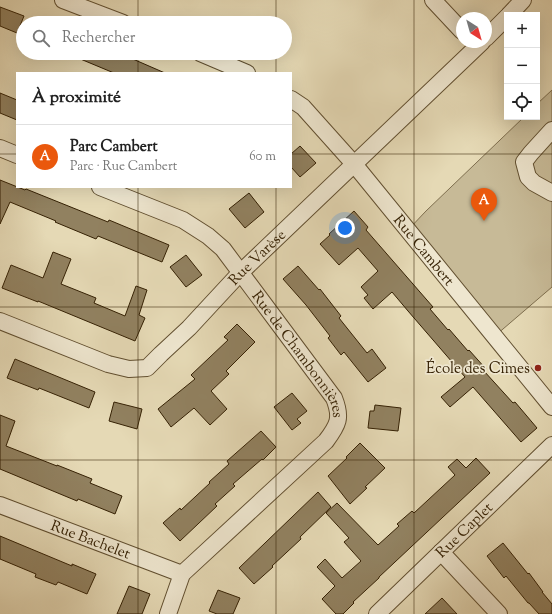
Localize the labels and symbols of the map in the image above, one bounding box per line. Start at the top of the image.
north arrow [456,12,492,48]
pin: A [471,188,497,221]
street label: Rue Cambert [388,211,458,291]
your location [335,218,355,238]
street label: Rue Varèse [224,225,291,291]
street label: Rue de Chambonnières [246,287,347,418]
place label: École des Cimes [426,358,530,380]
marker: École des Cimes [533,363,543,373]
street label: Rue Caplet [432,498,498,564]
street label: Rue Bachelet [47,516,133,565]

